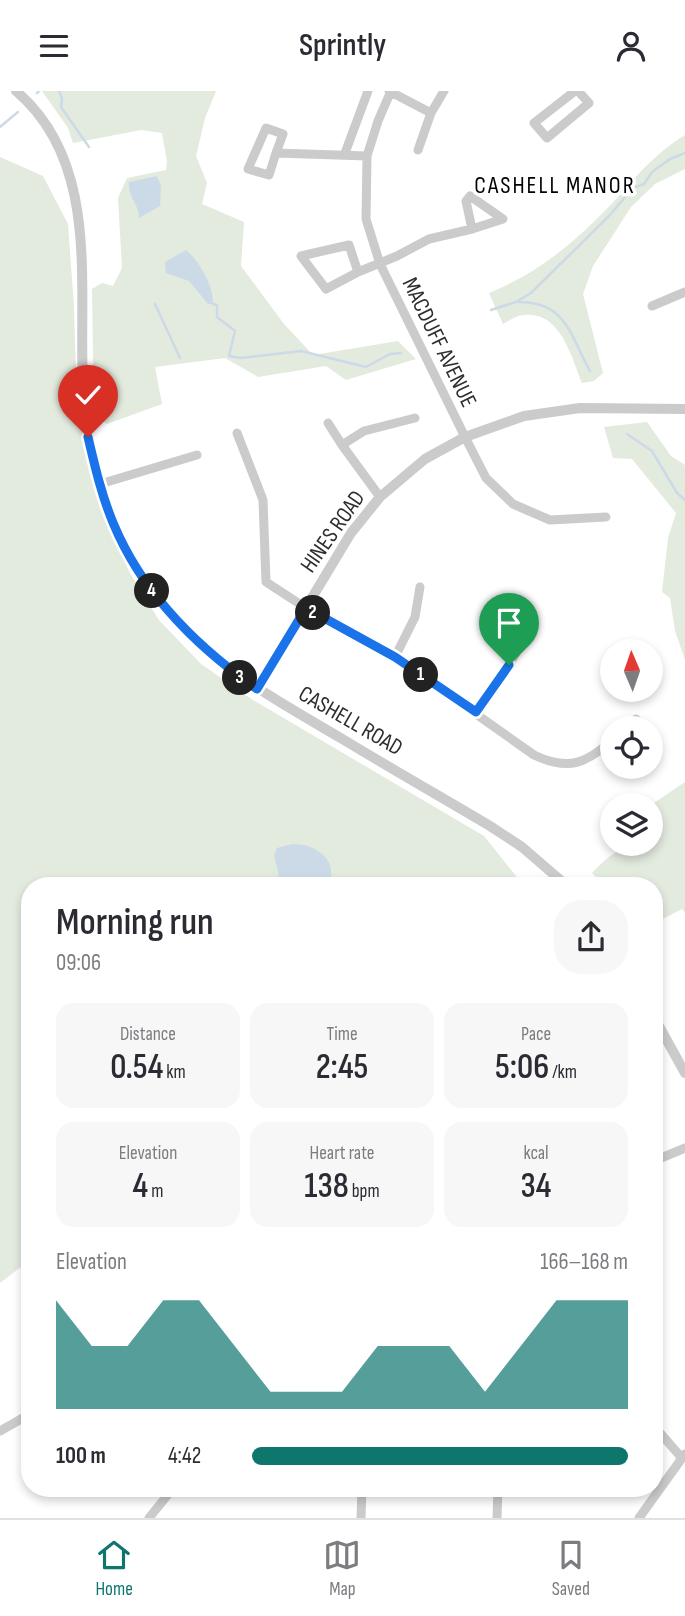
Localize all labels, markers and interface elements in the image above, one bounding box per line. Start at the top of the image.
text: Sprintly [299,26,386,65]
icon: menu [35,27,73,65]
icon: person [612,27,650,65]
district label: CASHELL MANOR [474,171,636,200]
street label: MACDUFF AVENUE [396,273,482,412]
pin [58,365,118,437]
icon: check [69,376,107,414]
street label: HINES ROAD [294,485,371,578]
pin: 4 [134,573,170,609]
text: 4 [147,579,156,602]
pin [479,593,539,665]
pin: 2 [296,595,330,631]
text: 2 [308,601,317,624]
icon: arrive [490,604,528,642]
north arrow [600,639,663,702]
map controls [600,639,663,856]
pin: 1 [404,657,438,693]
pin: 3 [222,661,258,695]
text: 1 [417,663,424,686]
text: 3 [235,666,244,689]
street label: CASHELL ROAD [293,680,408,762]
button: locate [600,716,663,779]
button: layers [600,793,663,856]
text: Morning run [56,900,214,945]
button: share [554,900,628,974]
text: 09:06 [56,949,101,977]
text: Distance [120,1023,176,1046]
text: Time [326,1023,358,1046]
text: Pace [521,1023,551,1046]
text: 0.54 [110,1046,163,1089]
text: 2:45 [316,1046,368,1089]
text: 5:06 [495,1046,549,1089]
text: km [163,1061,186,1084]
text: /km [549,1061,577,1084]
text: Elevation [119,1142,177,1165]
text: Heart rate [310,1142,374,1165]
text: kcal [523,1142,549,1165]
text: 4 [133,1165,148,1208]
text: 138 [304,1165,349,1208]
text: 34 [521,1165,551,1208]
text: m [148,1180,163,1203]
text: bpm [349,1180,380,1203]
text: Elevation [56,1248,127,1276]
text: 166–168 m [540,1248,628,1276]
text: 100 m [56,1442,106,1470]
text: 4:42 [168,1442,201,1470]
tab: Home [95,1536,133,1601]
tab: Map [323,1536,361,1601]
tab: Saved [552,1536,590,1601]

